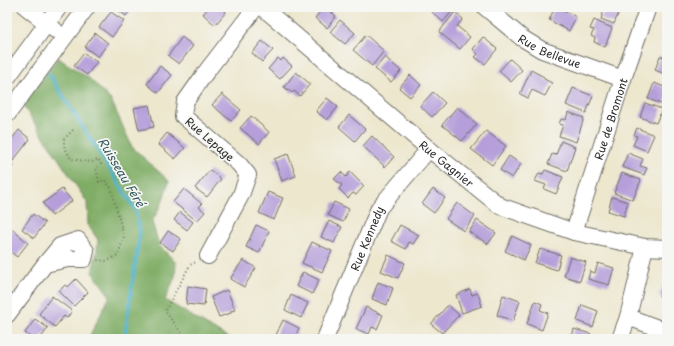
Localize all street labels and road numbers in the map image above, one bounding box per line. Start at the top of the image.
street label: Rue Bellevue [515,29,584,72]
street label: Rue de Bromont [589,75,631,162]
street label: Rue Lepage [182,113,238,165]
street label: Rue Gagnier [416,136,478,191]
street label: Rue Kennedy [346,203,388,273]

